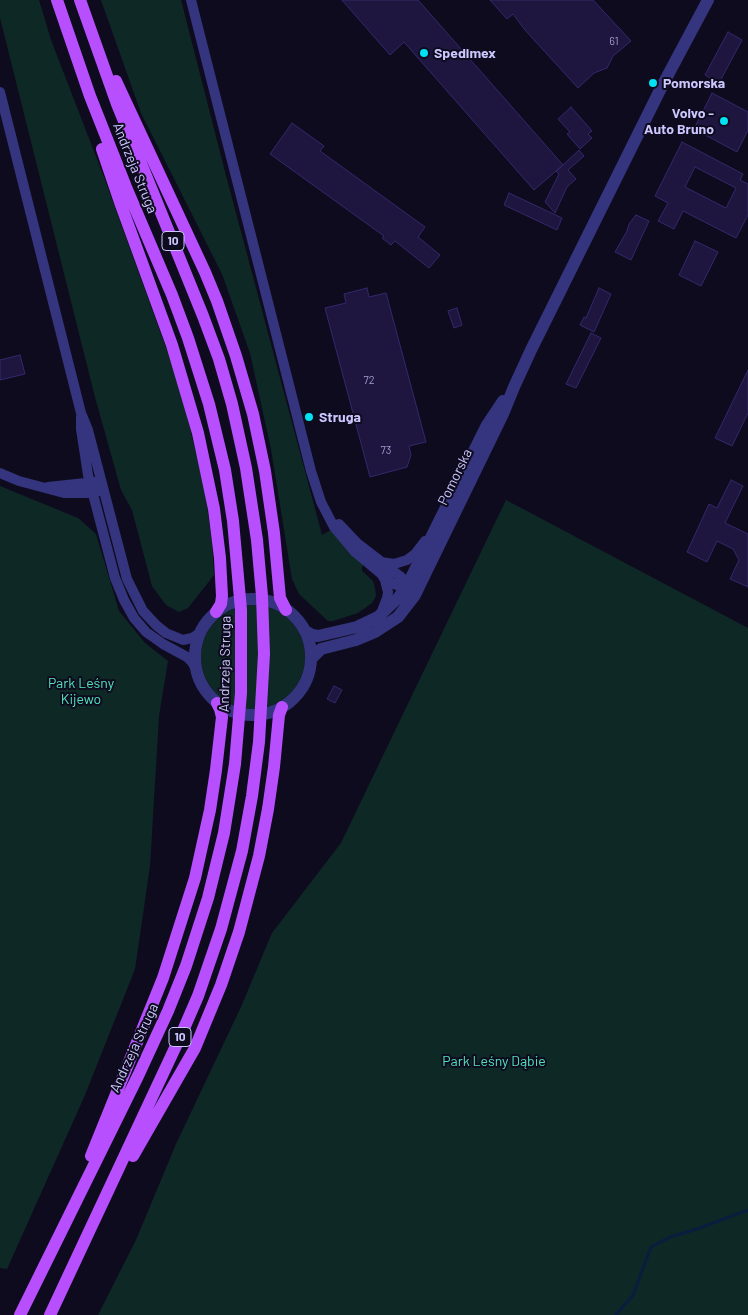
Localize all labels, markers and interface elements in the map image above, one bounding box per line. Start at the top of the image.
house number: 61 [609,34,619,48]
place label: Spedimex [434,45,496,61]
marker: Spedimex [418,47,430,59]
place label: Pomorska [663,75,725,91]
marker: Pomorska [647,77,659,89]
place label: Volvo - Auto Bruno [644,105,714,138]
marker: Volvo - Auto Bruno [718,115,730,127]
street label: Andrzeja Struga [109,120,161,216]
road number: 10 [162,232,184,250]
house number: 72 [363,373,375,387]
place label: Struga [319,409,361,425]
marker: Struga [303,411,315,423]
house number: 73 [381,443,391,457]
street label: Pomorska [434,446,476,508]
street label: Andrzeja Struga [216,616,234,712]
park label: Park Leśny Kijewo [48,675,114,708]
street label: Andrzeja Struga [106,1001,162,1095]
road number: 10 [169,1028,191,1046]
park label: Park Leśny Dąbie [442,1053,546,1069]

